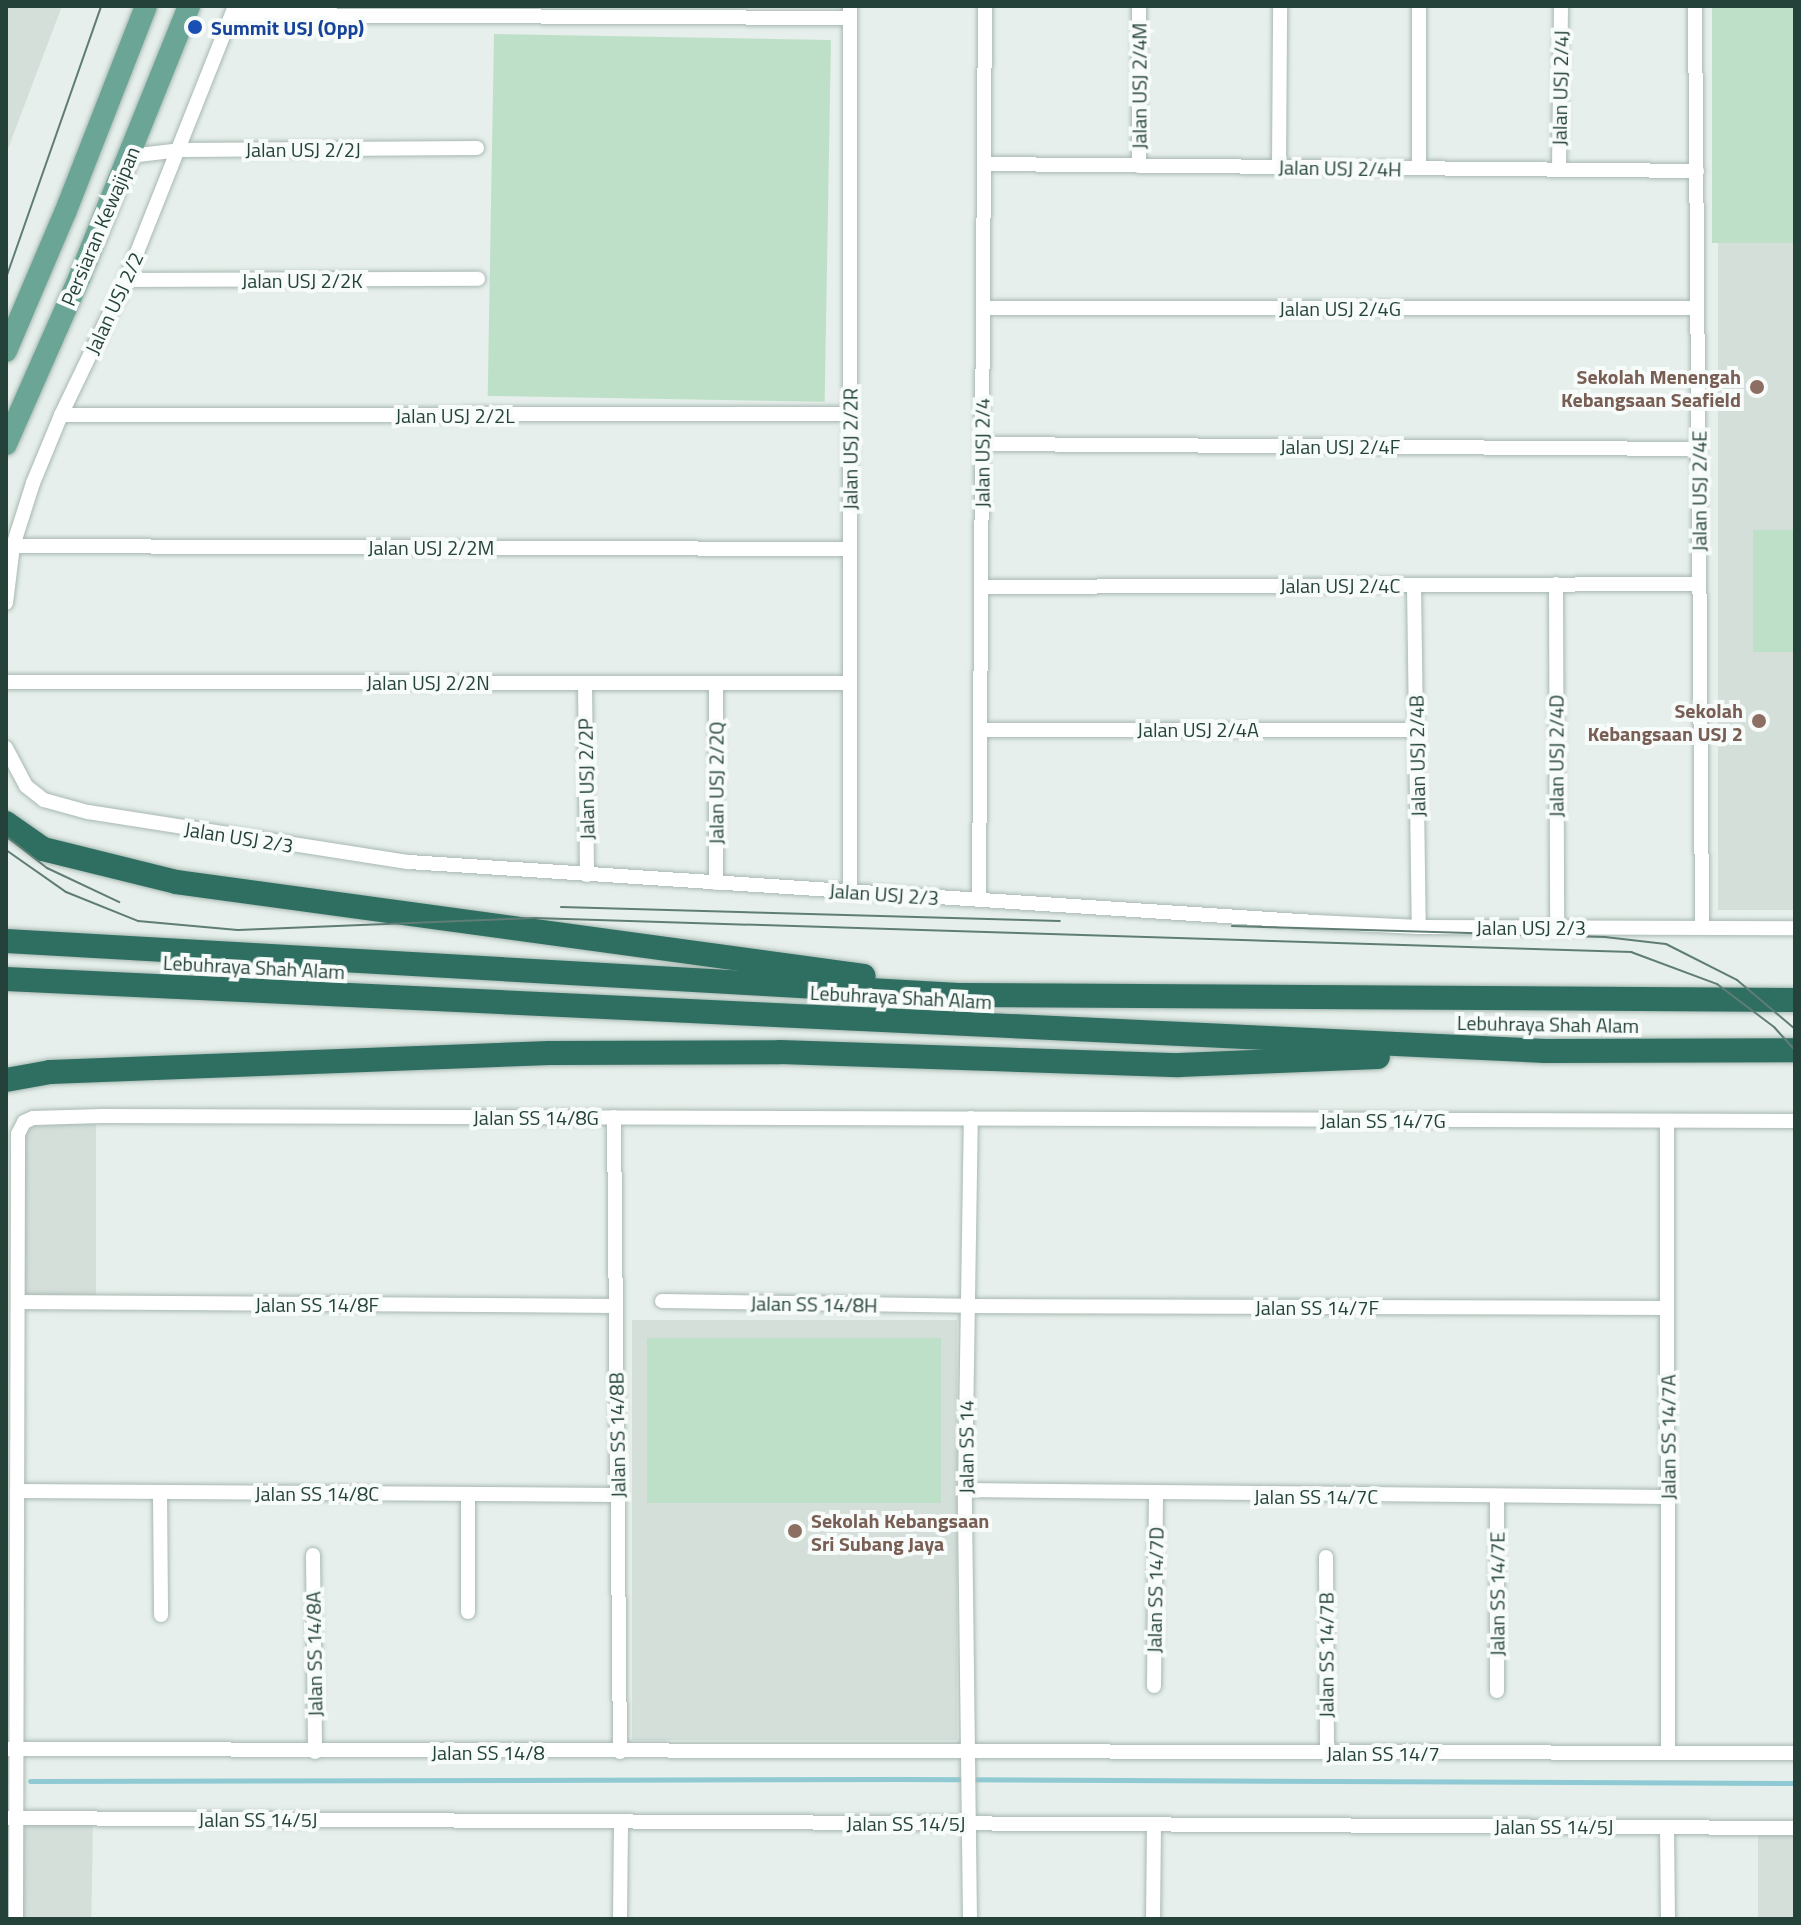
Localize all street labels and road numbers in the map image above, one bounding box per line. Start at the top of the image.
street label: Jalan USJ 2/4M [1127,23,1151,149]
street label: Jalan USJ 2/4J [1547,30,1573,146]
street label: Jalan USJ 2/2J [245,137,361,161]
street label: Persiaran Kewajipan [56,143,144,309]
street label: Jalan USJ 2/4H [1278,155,1402,181]
street label: Jalan USJ 2/2 [80,248,148,358]
street label: Jalan USJ 2/2K [241,268,363,292]
street label: Jalan USJ 2/4G [1279,296,1401,320]
street label: Jalan USJ 2/2R [838,388,862,510]
street label: Jalan USJ 2/4 [970,398,994,508]
street label: Jalan USJ 2/2L [395,403,515,427]
street label: Jalan USJ 2/4E [1687,431,1711,551]
street label: Jalan USJ 2/4F [1280,434,1400,458]
street label: Jalan USJ 2/2M [368,535,494,559]
street label: Jalan USJ 2/4C [1280,573,1400,597]
street label: Jalan USJ 2/2N [366,670,490,694]
street label: Jalan USJ 2/4B [1404,695,1430,817]
street label: Jalan USJ 2/4D [1544,695,1568,817]
street label: Jalan USJ 2/4A [1137,717,1259,741]
street label: Jalan USJ 2/2P [573,718,599,840]
street label: Jalan USJ 2/2Q [704,721,728,845]
street label: Jalan USJ 2/3 [183,817,295,857]
street label: Jalan USJ 2/3 [828,878,940,910]
street label: Jalan USJ 2/3 [1476,915,1586,939]
street label: Lebuhraya Shah Alam [162,950,346,984]
street label: Lebuhraya Shah Alam [809,980,993,1014]
street label: Lebuhraya Shah Alam [1457,1010,1639,1038]
street label: Jalan SS 14/8G [473,1105,599,1129]
street label: Jalan SS 14/7G [1320,1108,1446,1132]
street label: Jalan SS 14/8H [750,1291,878,1317]
street label: Jalan SS 14/8F [255,1292,379,1316]
street label: Jalan SS 14/7F [1255,1295,1379,1319]
street label: Jalan SS 14/8B [604,1372,630,1498]
street label: Jalan SS 14/7A [1656,1374,1680,1500]
street label: Jalan SS 14 [954,1400,978,1494]
street label: Jalan SS 14/8C [255,1481,379,1505]
street label: Jalan SS 14/7C [1254,1484,1378,1508]
street label: Jalan SS 14/7D [1142,1527,1168,1653]
street label: Jalan SS 14/7E [1485,1532,1509,1656]
street label: Jalan SS 14/8A [301,1591,327,1717]
street label: Jalan SS 14/7B [1314,1592,1338,1718]
street label: Jalan SS 14/8 [431,1740,545,1764]
street label: Jalan SS 14/7 [1326,1741,1440,1765]
street label: Jalan SS 14/5J [198,1807,318,1831]
street label: Jalan SS 14/5J [846,1811,966,1835]
street label: Jalan SS 14/5J [1494,1814,1614,1838]

